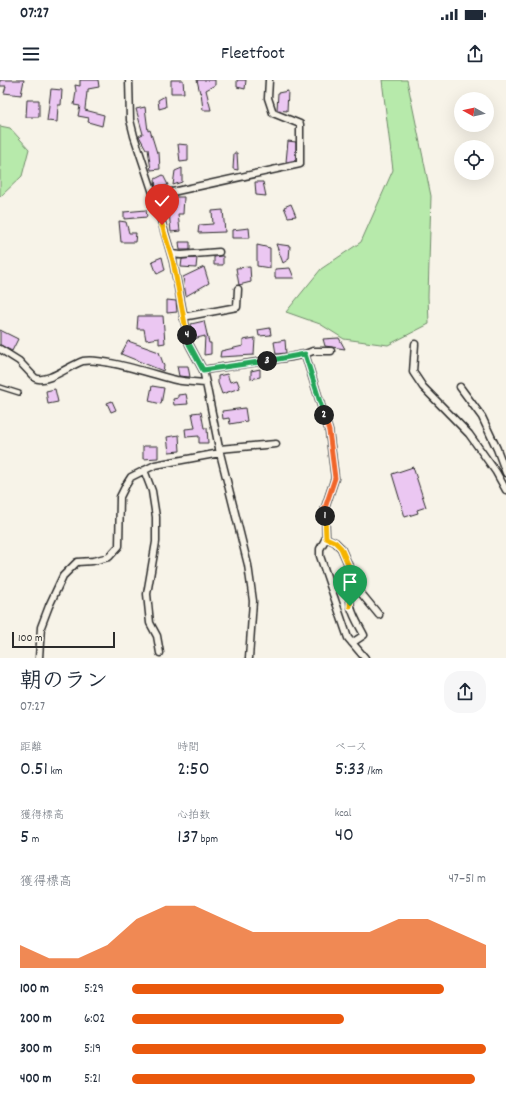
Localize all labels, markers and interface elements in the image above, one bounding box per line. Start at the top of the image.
text: 07:27 [20,3,49,25]
text: Fleetfoot [221,42,285,67]
icon: menu [20,43,42,65]
icon: share [464,43,486,65]
north arrow [454,92,494,132]
map controls [454,92,494,180]
button: locate [454,140,494,180]
pin [145,184,179,225]
icon: check [151,190,173,212]
pin: 4 [177,325,197,345]
text: 4 [185,327,189,343]
pin: 3 [257,351,277,371]
text: 3 [265,353,269,369]
pin: 2 [314,405,334,425]
text: 2 [322,407,326,423]
pin: 1 [315,506,335,526]
text: 1 [324,508,326,524]
pin [333,565,367,606]
icon: arrive [339,571,361,593]
scale bar [12,630,115,649]
text: 100 m [18,631,42,647]
text: 朝のラン [20,667,108,698]
button: share [444,671,486,713]
text: 07:27 [20,698,45,717]
text: 距離 [20,740,42,756]
text: 時間 [177,740,199,756]
text: ペース [335,740,367,756]
text: 0.51 [20,756,48,784]
text: 2:50 [177,756,210,784]
text: 5:33 [335,756,365,784]
text: km [48,764,62,780]
text: /km [365,764,383,780]
text: kcal [335,806,351,822]
text: 獲得標高 [20,808,64,824]
text: 心拍数 [177,808,210,824]
text: 40 [335,822,354,850]
text: 5 [20,824,29,852]
text: 137 [177,824,198,852]
text: m [29,832,39,848]
text: bpm [198,832,218,848]
text: 47–51 m [448,870,486,889]
text: 獲得標高 [20,873,72,892]
text: 100 m [20,980,49,999]
text: 5:29 [84,980,104,999]
text: 200 m [20,1010,52,1029]
text: 6:02 [84,1010,105,1029]
text: 300 m [20,1040,52,1059]
text: 5:19 [84,1040,101,1059]
text: 400 m [20,1070,51,1089]
text: 5:21 [84,1070,101,1089]

